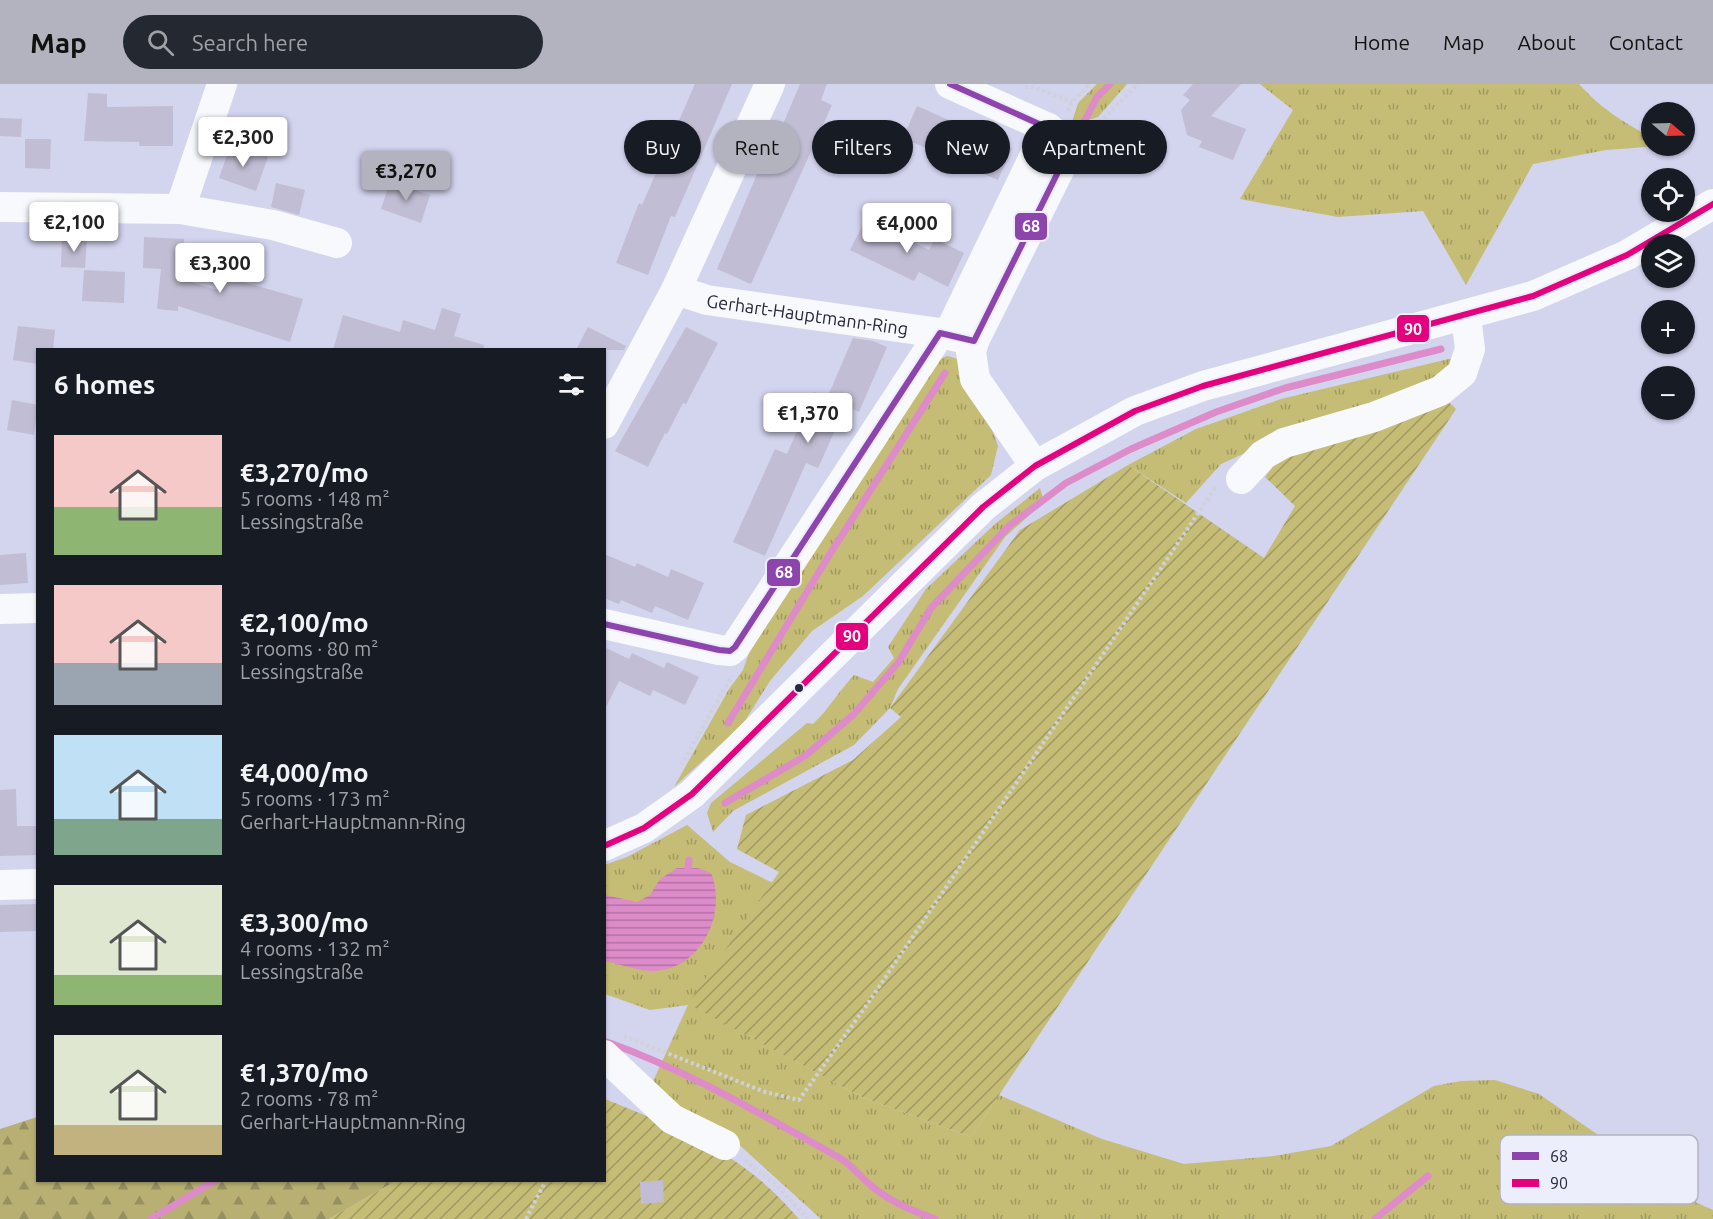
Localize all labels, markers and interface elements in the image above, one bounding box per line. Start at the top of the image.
search box [123,15,543,69]
icon: search [144,26,177,59]
text: Map [30,27,87,58]
text: Search here [192,30,308,55]
text: Home [1353,30,1410,54]
text: Map [1443,30,1484,54]
text: About [1517,30,1576,54]
text: Contact [1609,30,1683,54]
north arrow [1641,102,1695,156]
map controls [1641,102,1695,420]
pin: €2,300 [194,117,292,168]
chip: Buy [624,120,701,174]
chip: Rent [713,120,800,174]
chip: Filters [812,120,913,174]
chip: New [925,120,1010,174]
chip: Apartment [1022,120,1167,174]
text: €2,300 [212,125,274,148]
pin: €3,270 [357,151,455,202]
text: €3,270 [375,159,437,182]
button: locate [1641,168,1695,222]
pin: €2,100 [25,202,123,253]
pin: €4,000 [858,203,956,254]
text: €2,100 [43,210,105,233]
text: €4,000 [876,211,938,234]
line badge: 68 [1014,212,1048,241]
text: 68 [1022,217,1040,235]
button: layers [1641,234,1695,288]
pin: €3,300 [171,243,269,294]
text: €3,300 [189,251,251,274]
street label: Gerhart-Hauptmann-Ring [705,290,910,338]
button: + [1641,300,1695,354]
line badge: 90 [1396,314,1430,343]
text: 90 [1404,320,1422,338]
button: − [1641,366,1695,420]
icon: filters [555,368,588,401]
text: 6 homes [54,370,155,399]
pin: €1,370 [759,393,857,444]
text: €1,370 [777,401,839,424]
text: €3,270/mo [240,458,369,487]
icon: home [102,459,174,531]
text: 5 rooms · 148 m² [240,487,390,510]
text: Lessingstraße [240,510,364,533]
line badge: 68 [766,558,801,587]
text: 68 [775,563,793,581]
text: €2,100/mo [240,608,369,637]
icon: home [102,609,174,681]
line badge: 90 [835,622,869,651]
text: 90 [843,627,861,645]
text: 3 rooms · 80 m² [240,637,378,660]
text: Lessingstraße [240,660,364,683]
unlabelled marker [793,682,805,694]
text: €4,000/mo [240,758,369,787]
icon: home [102,759,174,831]
text: 5 rooms · 173 m² [240,787,390,810]
text: Gerhart-Hauptmann-Ring [240,810,466,833]
text: €3,300/mo [240,908,369,937]
icon: home [102,909,174,981]
text: 4 rooms · 132 m² [240,937,390,960]
text: Lessingstraße [240,960,364,983]
text: €1,370/mo [240,1058,369,1087]
icon: home [102,1059,174,1131]
text: 2 rooms · 78 m² [240,1087,378,1110]
text: Gerhart-Hauptmann-Ring [240,1110,466,1133]
legend [1500,1135,1698,1204]
text: 68 [1550,1147,1568,1165]
text: 90 [1550,1174,1568,1192]

